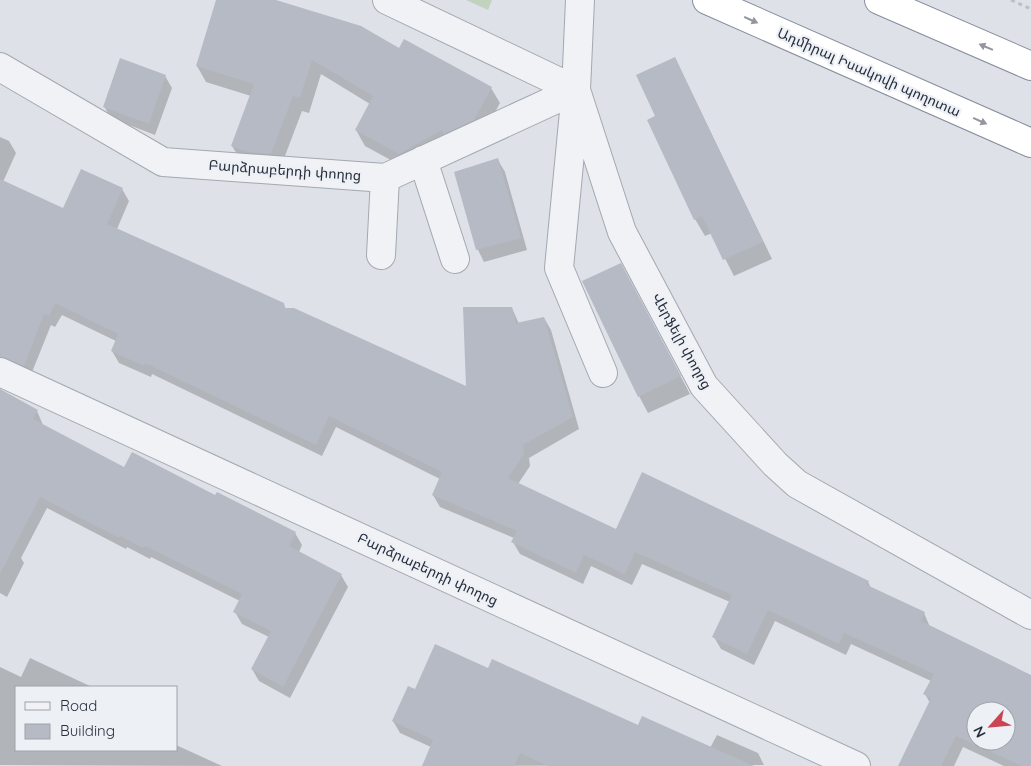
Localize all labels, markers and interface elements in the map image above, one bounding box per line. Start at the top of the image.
one-way arrow [744,16,758,24]
street label: Ադմիրալ Իսակովի պողոտա [775,23,963,121]
one-way arrow [979,42,993,50]
one-way arrow [973,117,987,125]
street label: Բարձրաբերդի փողոց [208,156,362,184]
street label: Վերֆելի փողոց [648,290,716,392]
street label: Բարձրաբերդի փողոց [355,529,501,609]
legend [15,686,178,751]
text: Road [60,696,97,715]
north arrow [966,701,1016,751]
text: Building [60,721,115,740]
text: N [969,723,990,741]

